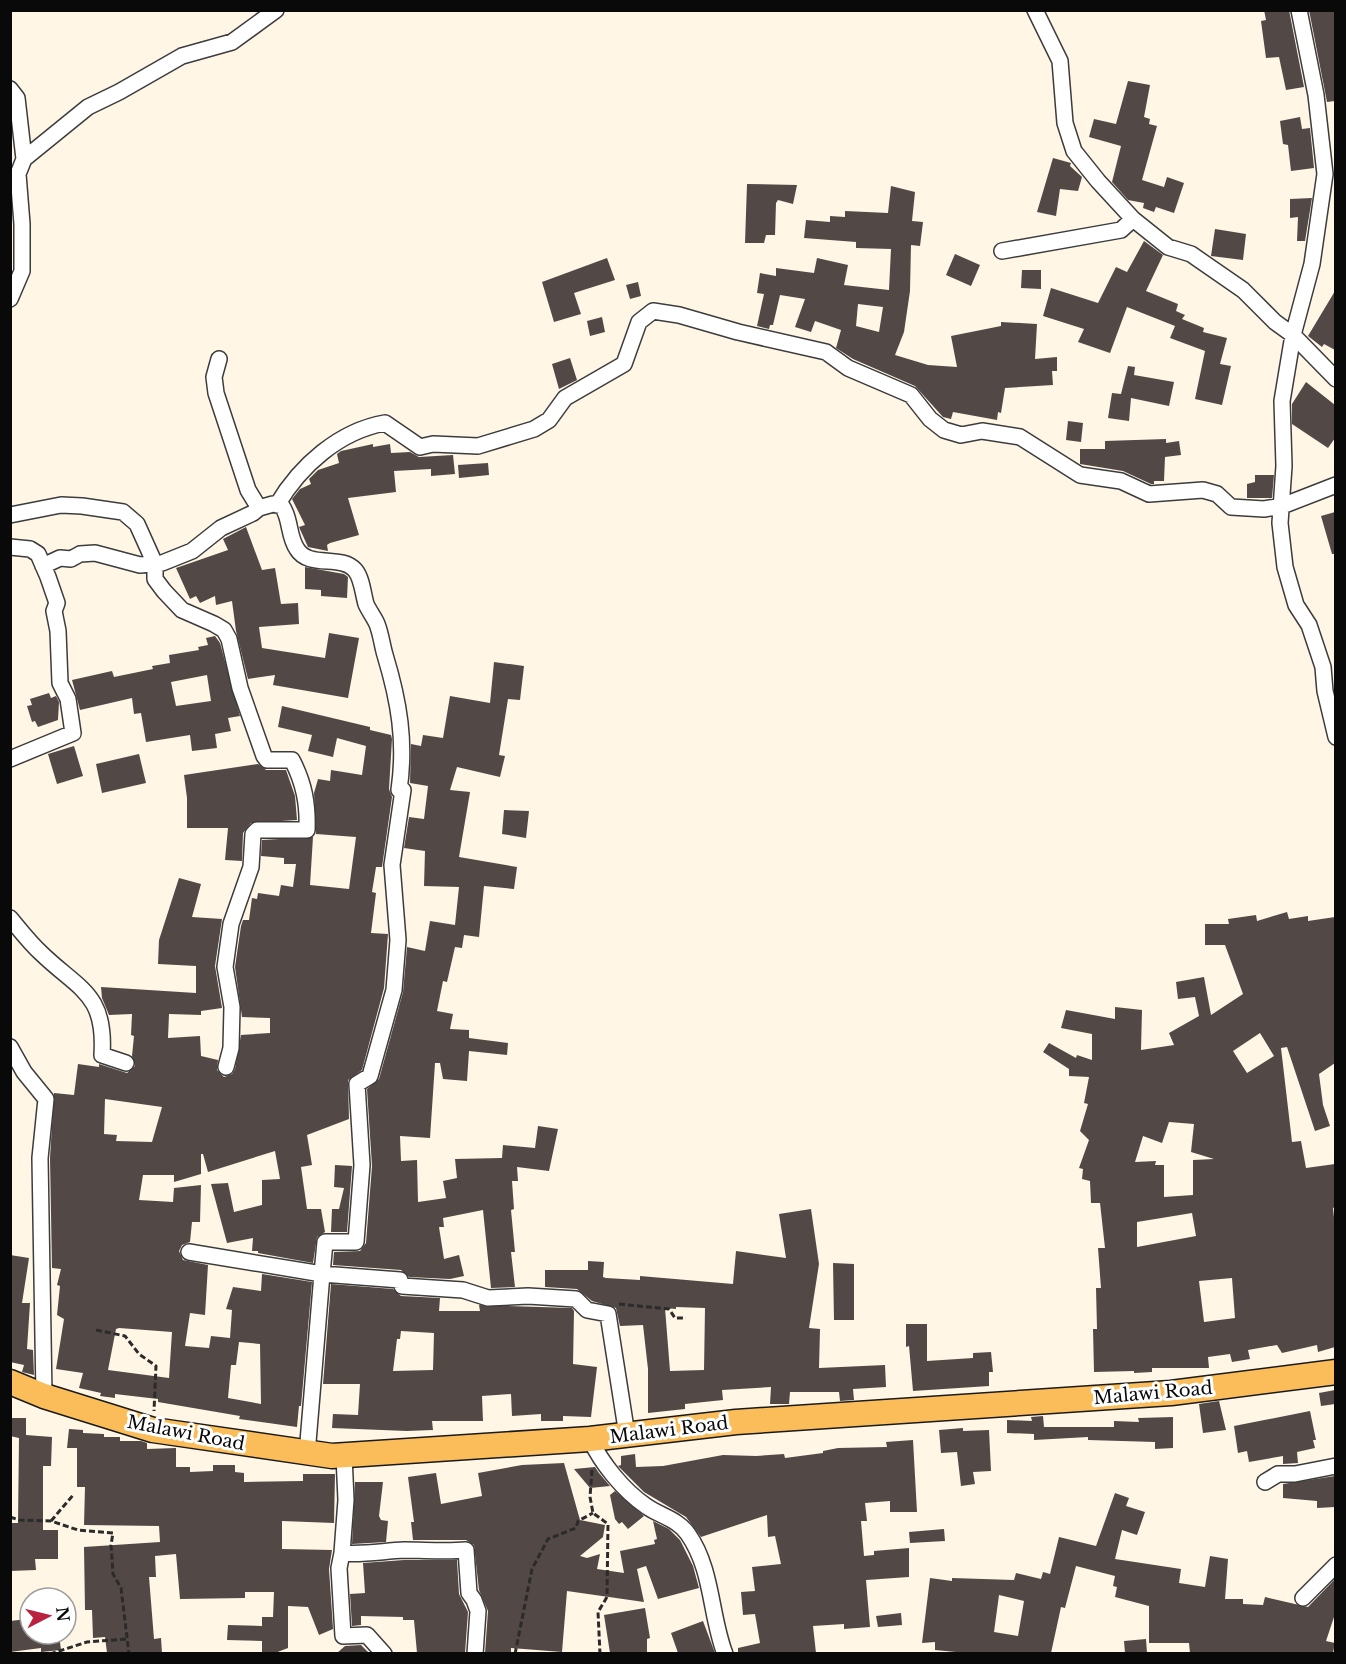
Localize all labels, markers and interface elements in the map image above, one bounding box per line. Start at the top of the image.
street label: Malawi Road [1092,1377,1214,1409]
street label: Malawi Road [125,1411,247,1455]
street label: Malawi Road [608,1412,730,1448]
north arrow [18,1586,78,1646]
text: N [52,1605,74,1623]

